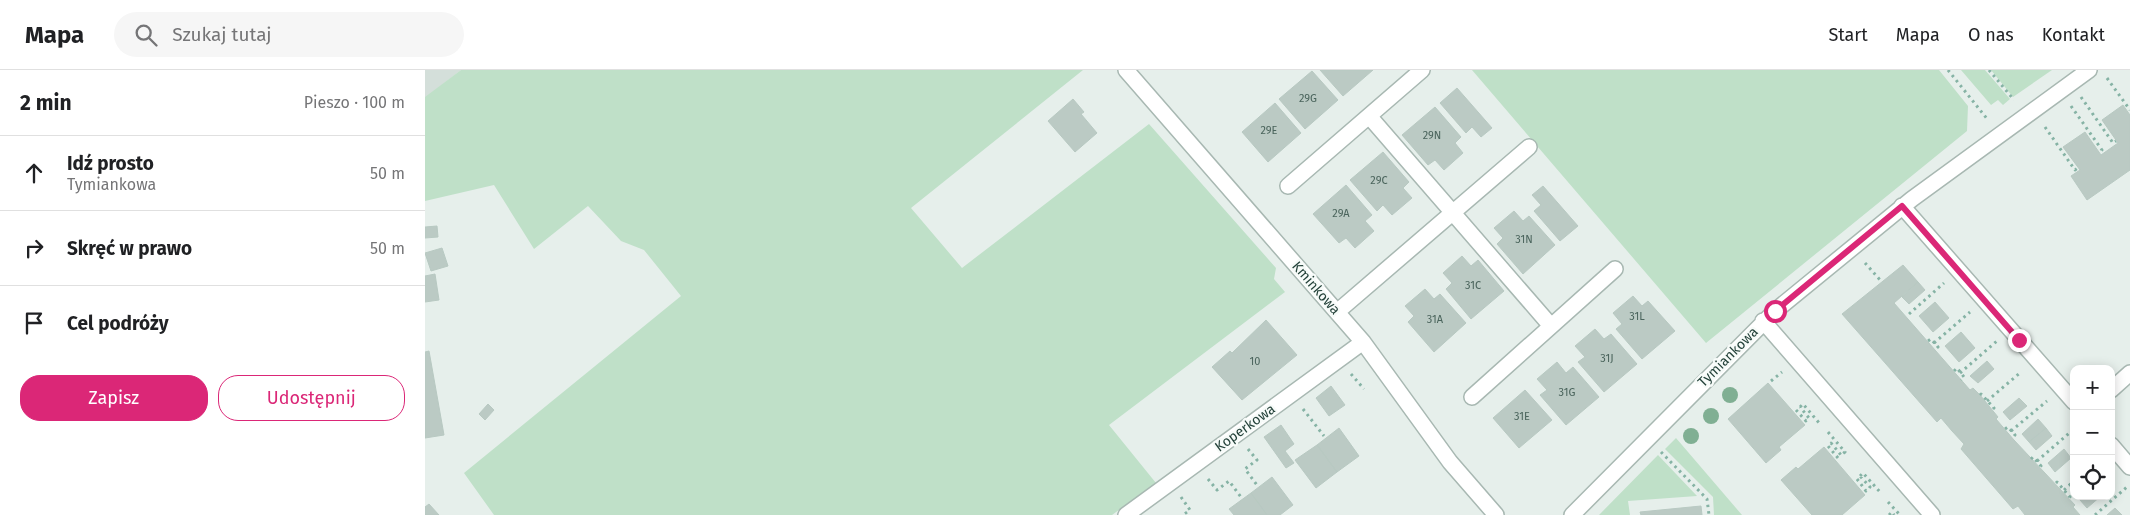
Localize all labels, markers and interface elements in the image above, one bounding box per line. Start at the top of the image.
search box [114,12,464,57]
text: Mapa [25,21,84,49]
icon: search [132,21,160,49]
text: Szukaj tutaj [172,23,272,46]
text: Start [1828,24,1868,46]
text: Mapa [1896,24,1940,46]
text: O nas [1968,24,2014,46]
text: Kontakt [2042,24,2105,46]
text: 2 min [20,90,72,116]
house number: 29G [1299,92,1317,105]
text: Pieszo · 100 m [304,93,405,112]
house number: 29E [1261,124,1278,137]
house number: 29N [1423,129,1441,142]
text: Idź prosto [67,152,154,175]
icon: ahead [20,159,48,187]
text: 50 m [370,164,405,183]
house number: 29C [1370,174,1388,187]
text: Tymiankowa [67,175,156,194]
house number: 29A [1332,207,1350,220]
house number: 31N [1515,233,1533,246]
icon: right [20,234,48,262]
text: Skręć w prawo [67,237,192,260]
text: 50 m [370,239,405,258]
street label: Kminkowa [1288,258,1344,318]
house number: 31C [1465,279,1481,292]
route start [1764,300,1787,323]
icon: arrive [20,309,48,337]
house number: 31L [1629,310,1645,323]
text: Cel podróży [67,312,169,335]
house number: 31A [1427,313,1444,326]
street label: Tymiankowa [1694,323,1762,391]
route end [2008,329,2031,352]
house number: 31J [1600,352,1614,365]
house number: 10 [1250,355,1260,368]
map controls [2070,365,2115,500]
button: + [2070,365,2115,410]
button: Zapisz [20,375,208,421]
button: Udostępnij [218,375,405,421]
house number: 31G [1559,386,1576,399]
street label: Koperkowa [1212,400,1278,456]
house number: 31E [1514,410,1530,423]
button: − [2070,410,2115,455]
button: locate [2070,455,2115,500]

